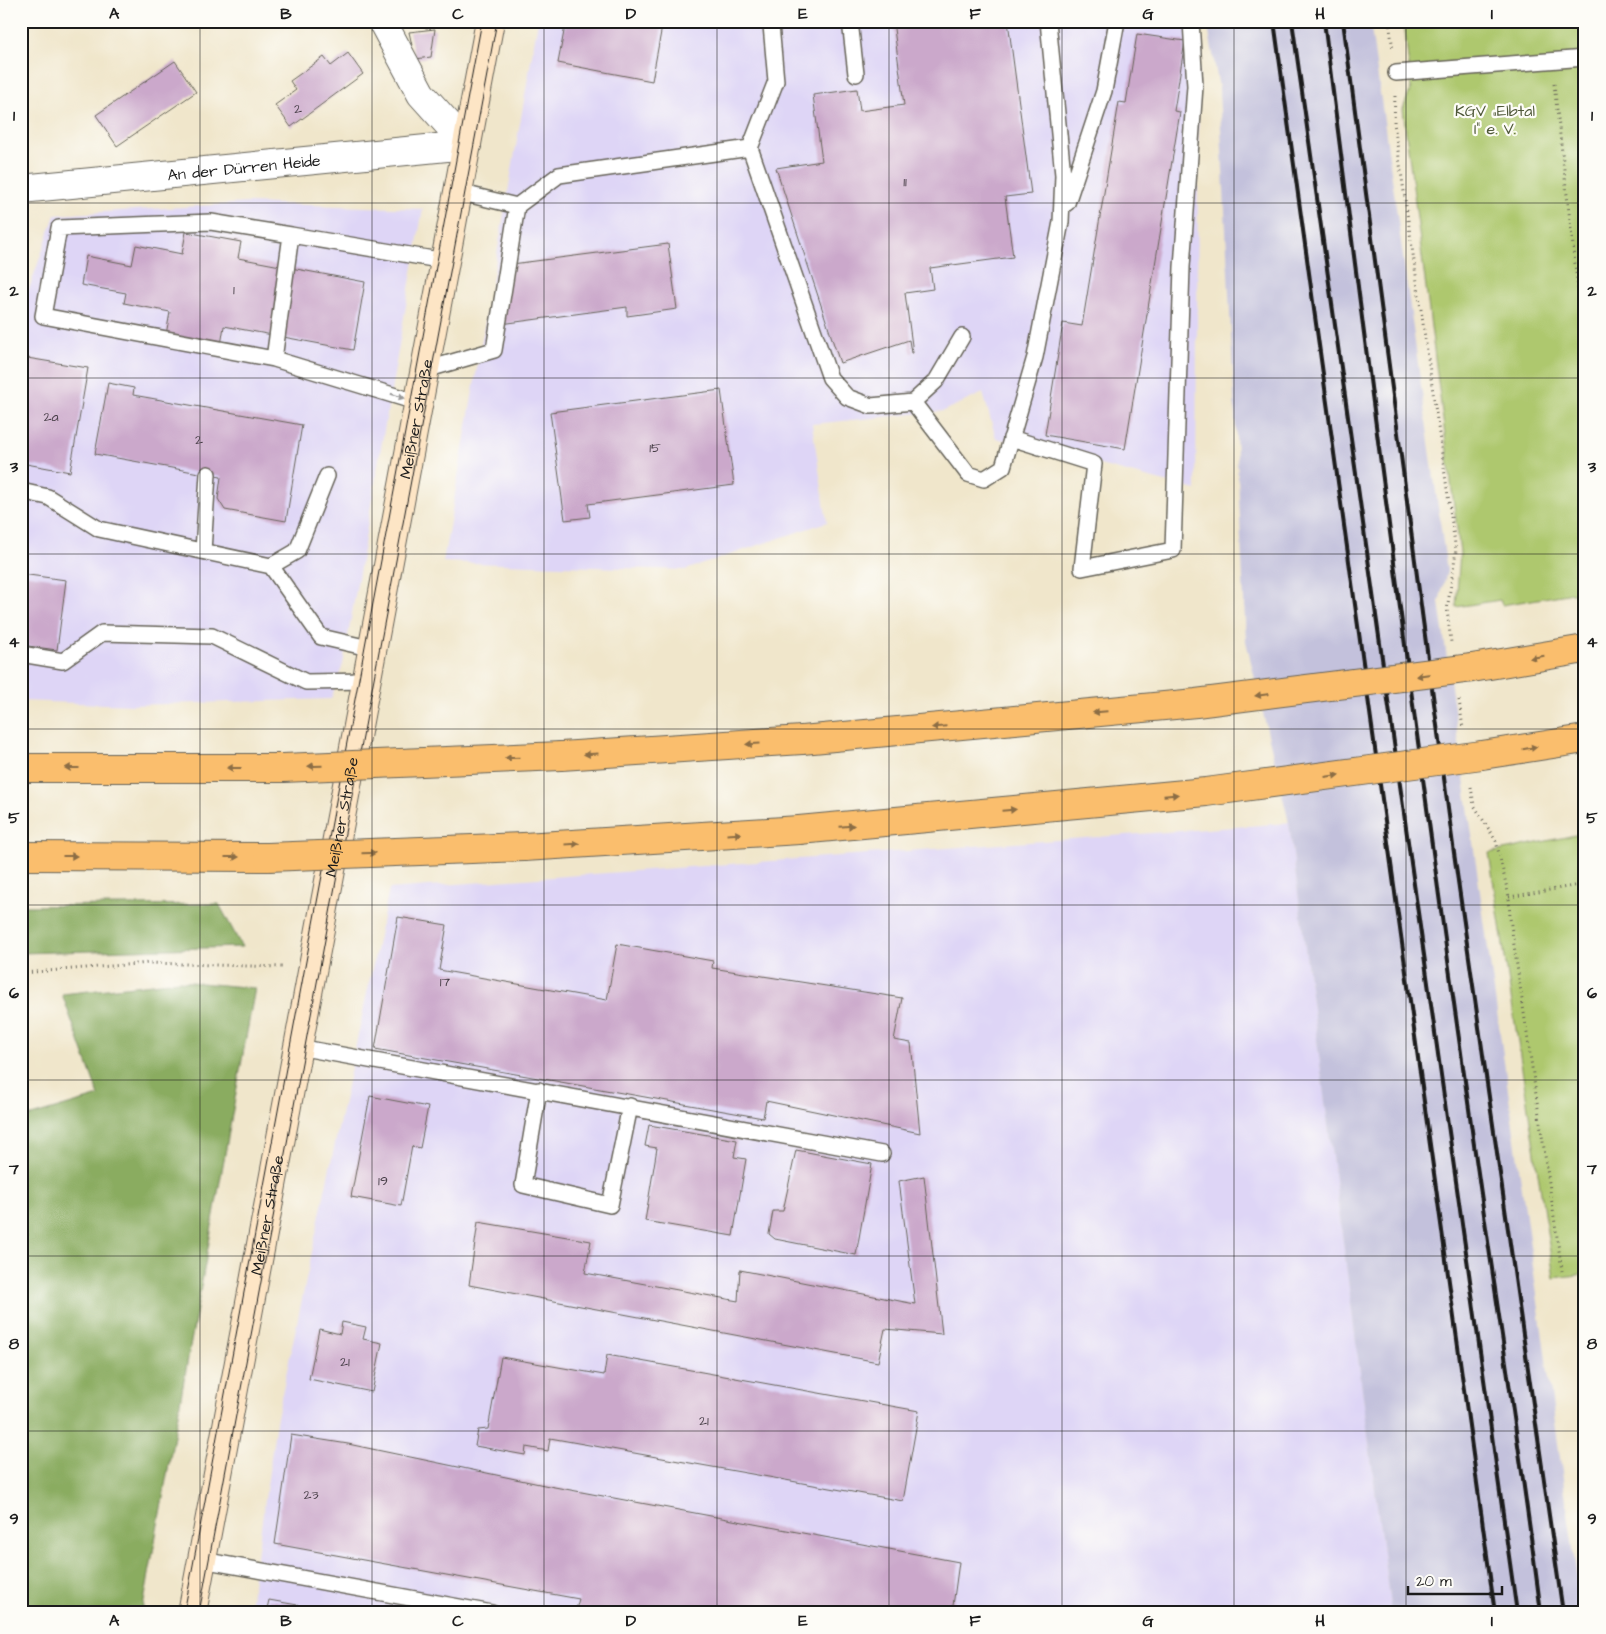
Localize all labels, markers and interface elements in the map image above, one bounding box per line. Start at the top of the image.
text: A [109,3,120,25]
text: B [280,3,292,25]
text: C [452,3,464,25]
text: D [626,3,637,25]
text: E [798,3,808,25]
text: F [969,3,981,25]
text: G [1142,3,1154,25]
text: H [1315,3,1325,25]
text: I [1491,3,1493,25]
house number: 2 [294,99,302,119]
park label: KGV „Elbtal I“ e. V. [1455,100,1535,140]
text: 1 [13,105,16,127]
text: 1 [1591,105,1594,127]
street label: An der Dürren Heide [167,149,322,186]
house number: 11 [903,172,907,192]
text: 2 [8,280,19,302]
house number: 1 [233,280,235,300]
text: 2 [1586,280,1597,302]
street label: Meißner Straße [395,357,439,481]
one-way arrow [390,393,405,401]
house number: 2a [43,407,59,427]
house number: 2 [195,430,203,450]
house number: 15 [649,438,661,458]
text: 3 [9,456,19,478]
text: 3 [1587,456,1597,478]
text: 4 [9,631,20,653]
text: 4 [1587,631,1598,653]
one-way arrow [1528,654,1544,662]
one-way arrow [1415,671,1431,679]
one-way arrow [1254,691,1270,699]
one-way arrow [1092,708,1108,716]
one-way arrow [930,724,946,732]
one-way arrow [745,740,761,748]
one-way arrow [1523,743,1539,751]
one-way arrow [583,751,599,759]
one-way arrow [504,754,520,762]
street label: Meißner Straße [320,755,364,879]
one-way arrow [306,763,322,771]
one-way arrow [64,764,80,772]
one-way arrow [226,764,242,772]
one-way arrow [1325,772,1341,780]
one-way arrow [1163,791,1179,799]
one-way arrow [1001,806,1017,814]
text: 5 [8,807,20,829]
text: 5 [1586,807,1598,829]
one-way arrow [840,822,856,830]
one-way arrow [727,830,743,838]
one-way arrow [565,840,581,848]
one-way arrow [362,849,378,857]
one-way arrow [62,852,78,860]
one-way arrow [225,853,241,861]
house number: 17 [440,972,451,992]
text: 6 [9,982,19,1004]
text: 6 [1587,982,1597,1004]
street label: Meißner Straße [246,1153,290,1277]
text: 7 [8,1158,19,1180]
text: 7 [1586,1158,1597,1180]
house number: 19 [378,1171,388,1191]
text: 8 [9,1333,20,1355]
text: 8 [1587,1333,1598,1355]
house number: 21 [340,1352,350,1372]
house number: 21 [699,1411,709,1431]
house number: 23 [303,1485,319,1505]
text: 9 [9,1508,19,1530]
text: 9 [1587,1508,1597,1530]
scale bar [1408,1564,1502,1596]
text: 20 m [1416,1571,1452,1592]
text: A [109,1610,120,1632]
text: B [280,1610,292,1632]
text: C [452,1610,464,1632]
text: D [626,1610,637,1632]
text: E [798,1610,808,1632]
text: F [969,1610,981,1632]
text: G [1142,1610,1154,1632]
text: H [1315,1610,1325,1632]
text: I [1491,1610,1493,1632]

